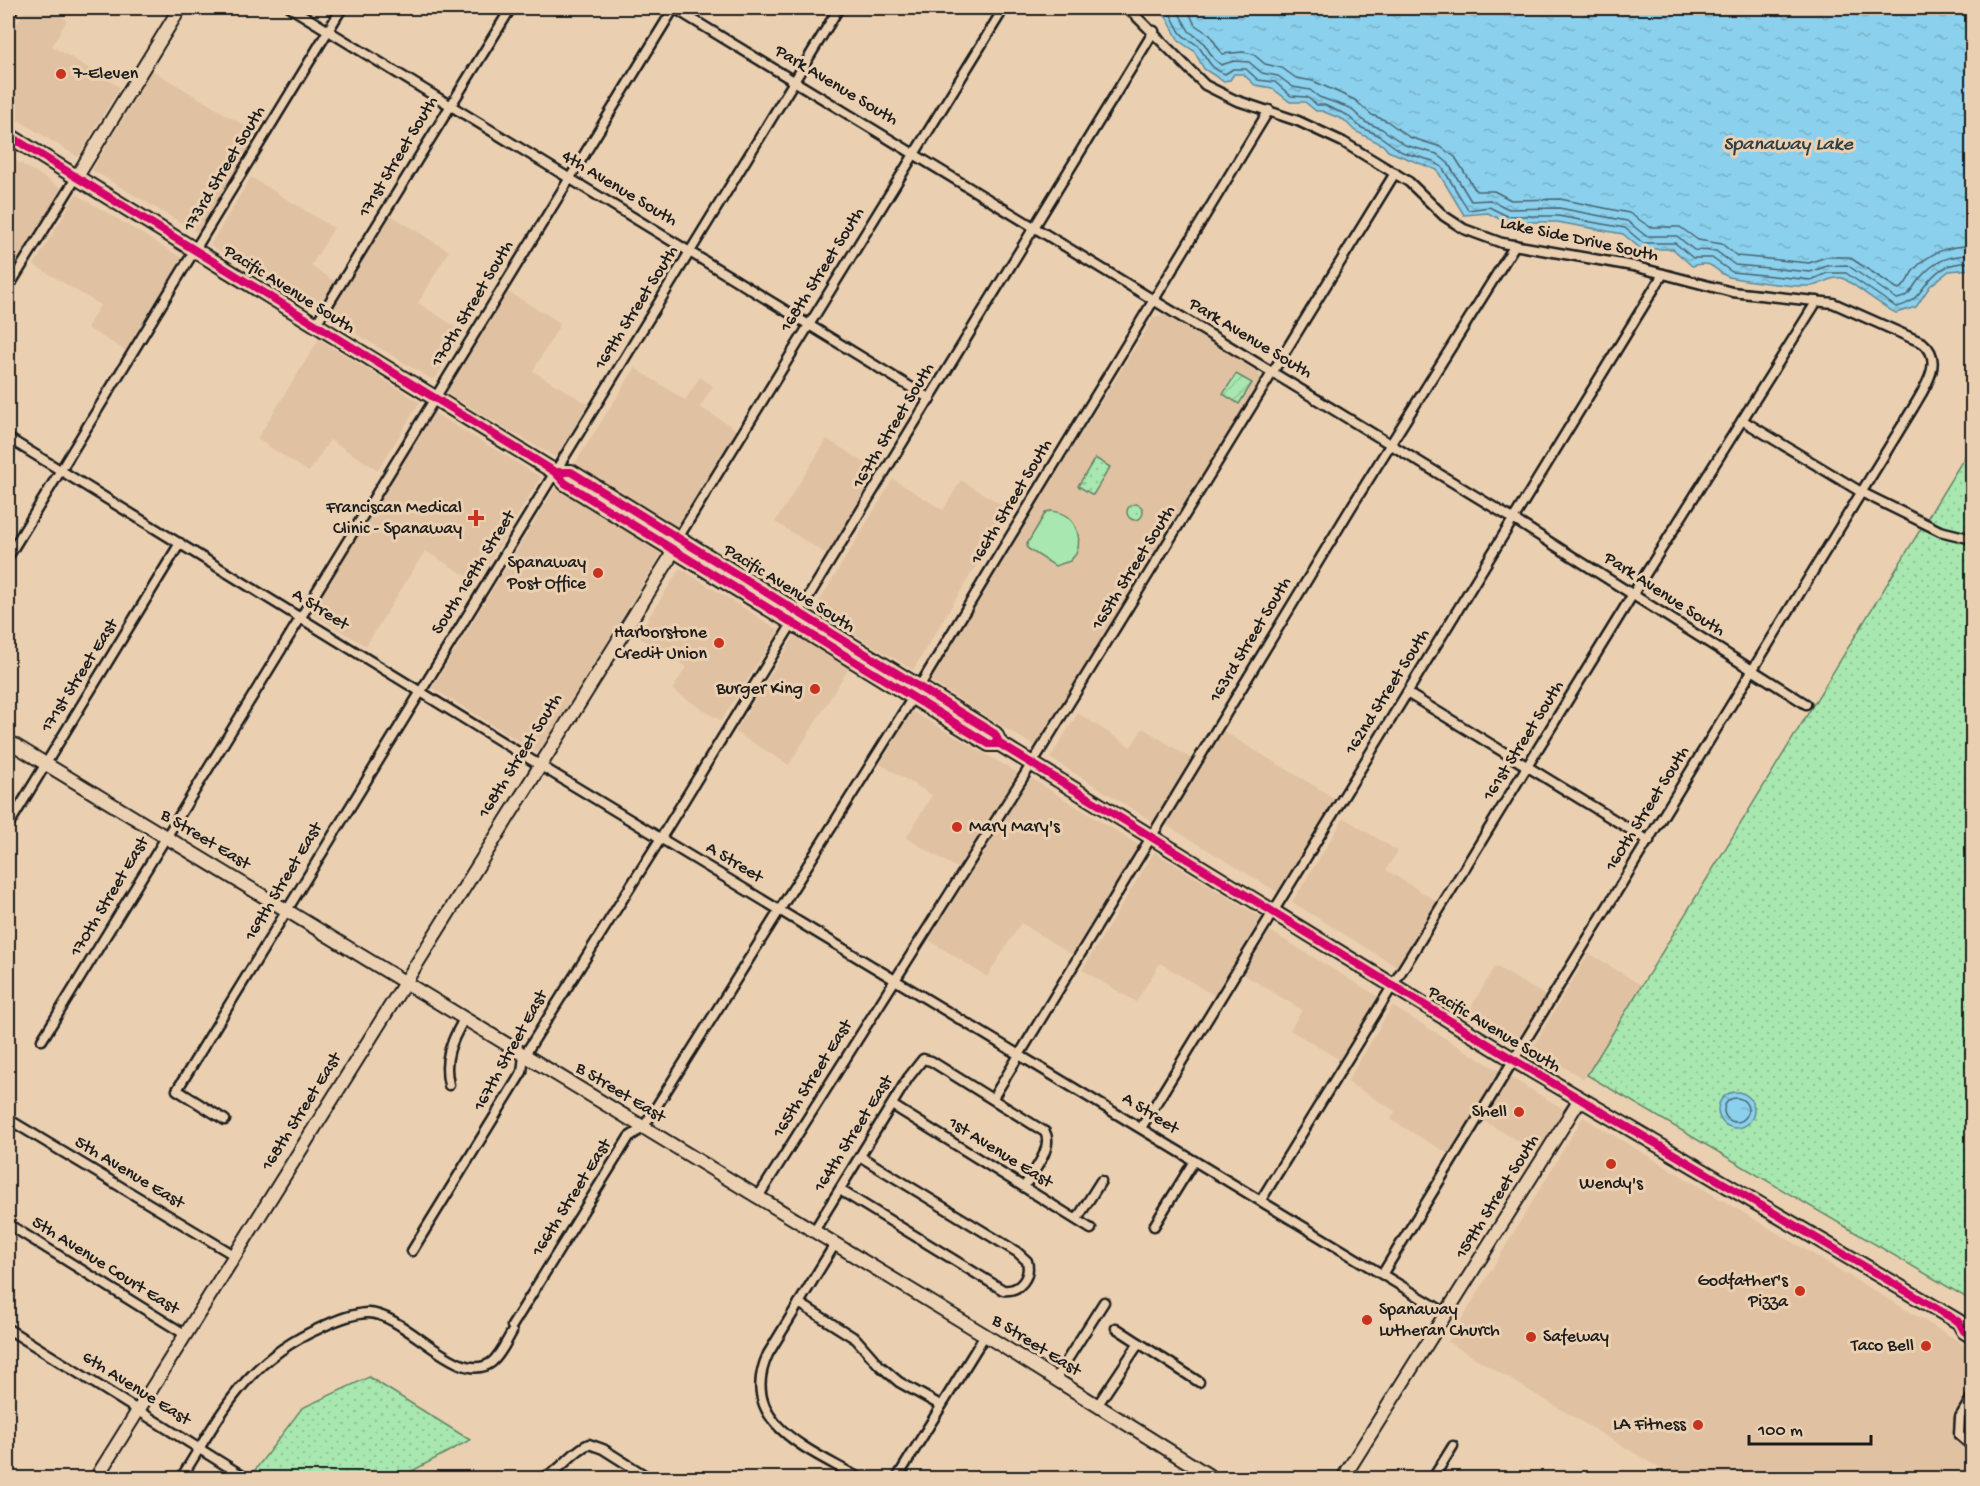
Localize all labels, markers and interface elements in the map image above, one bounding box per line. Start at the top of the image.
street label: Park Avenue South [770,40,902,131]
place label: 7-Eleven [72,64,139,85]
marker: 7-Eleven [54,67,68,81]
street label: 171st Street South [354,92,444,222]
street label: 173rd Street South [179,102,271,236]
water label: Spanaway Lake [1723,134,1854,157]
street label: 4th Avenue South [557,146,681,232]
street label: 168th Street South [776,204,870,337]
street label: Lake Side Drive South [1498,213,1660,267]
street label: 170th Street South [427,237,519,372]
street label: Pacific Avenue South [218,240,359,339]
street label: 169th Street South [590,242,684,375]
street label: Park Avenue South [1184,293,1316,384]
street label: 167th Street South [848,359,940,493]
street label: 166th Street South [966,435,1058,569]
place label: Franciscan Medical Clinic - Spanaway [325,498,462,540]
street label: 165th Street South [1087,502,1181,635]
street label: South 169th Street [427,506,521,639]
marker: Franciscan Medical Clinic - Spanaway [467,509,485,527]
street label: Pacific Avenue South [718,539,859,638]
street label: Park Avenue South [1599,547,1729,642]
place label: Spanaway Post Office [506,553,587,595]
marker: Spanaway Post Office [591,566,605,580]
street label: 163rd Street South [1205,573,1297,707]
street label: A Street [288,584,354,636]
street label: 171st Street East [36,614,124,737]
place label: Harborstone Credit Union [614,623,708,665]
street label: 162nd Street South [1340,625,1435,759]
marker: Harborstone Credit Union [712,636,726,650]
street label: 161st Street South [1478,677,1569,806]
place label: Burger King [715,679,803,700]
marker: Burger King [808,682,822,696]
street label: 168th Street South [474,690,568,823]
street label: 160th Street South [1601,742,1695,876]
street label: B Street East [155,804,255,876]
place label: Mary Mary's [969,817,1061,838]
street label: 169th Street East [240,818,328,946]
marker: Mary Mary's [950,820,964,834]
street label: 170th Street East [66,832,155,961]
street label: A Street [702,838,768,889]
street label: Pacific Avenue South [1423,982,1565,1078]
street label: 167th Street East [469,986,554,1116]
street label: 165th Street East [768,1015,858,1142]
street label: 168th Street East [257,1048,348,1176]
street label: B Street East [570,1057,670,1129]
street label: 164th Street East [809,1070,899,1197]
street label: A Street [1118,1088,1184,1140]
place label: Shell [1472,1102,1507,1123]
marker: Shell [1512,1105,1526,1119]
street label: 1st Avenue East [943,1112,1057,1194]
street label: 159th Street South [1451,1131,1545,1264]
street label: 5th Avenue East [70,1132,189,1215]
street label: 166th Street East [527,1134,617,1261]
marker: Wendy's [1604,1157,1618,1171]
place label: Wendy's [1579,1174,1644,1195]
street label: 5th Avenue Court East [27,1212,184,1321]
place label: Godfather's Pizza [1697,1271,1789,1313]
marker: Godfather's Pizza [1793,1284,1807,1298]
place label: Spanaway Lutheran Church [1379,1300,1500,1342]
street label: B Street East [987,1310,1086,1383]
marker: Spanaway Lutheran Church [1360,1313,1374,1327]
place label: Safeway [1543,1327,1609,1348]
marker: Safeway [1524,1330,1538,1344]
place label: Taco Bell [1850,1336,1914,1357]
marker: Taco Bell [1919,1339,1933,1353]
street label: 6th Avenue East [78,1347,196,1432]
scale bar [1749,1408,1870,1446]
place label: LA Fitness [1613,1415,1687,1436]
marker: LA Fitness [1691,1418,1705,1432]
text: 100 m [1757,1421,1803,1442]

